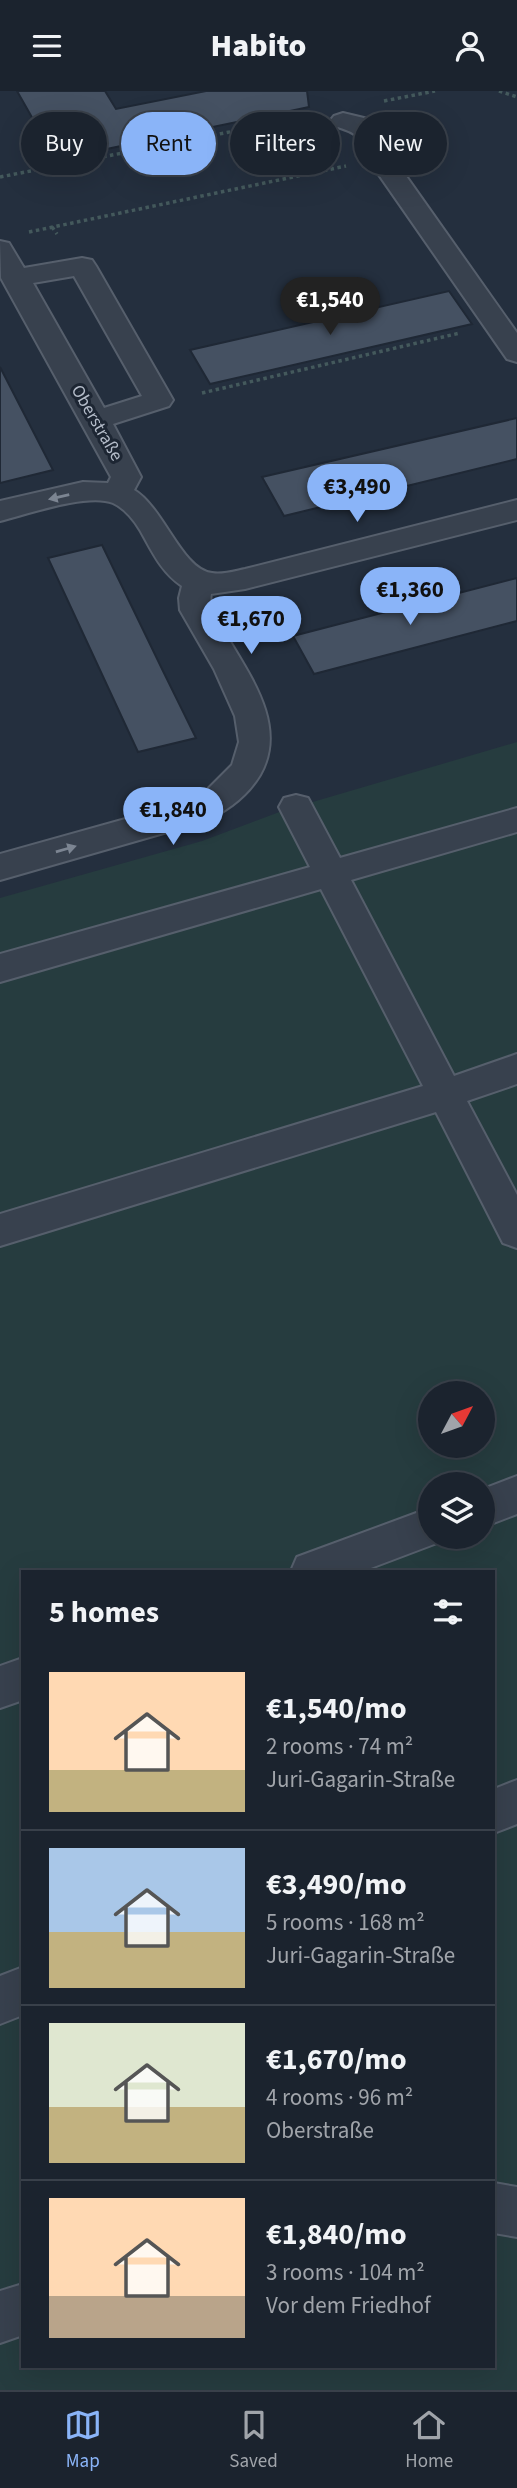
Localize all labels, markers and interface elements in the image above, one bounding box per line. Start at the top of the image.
text: Habito [211,23,306,69]
icon: menu [28,27,66,65]
icon: person [451,27,489,65]
chip: Buy [21,112,107,175]
chip: Rent [121,112,216,175]
chip: Filters [230,112,340,175]
chip: New [354,112,447,175]
pin: €1,540 [273,278,387,337]
text: €1,540 [296,283,364,316]
street label: Oberstraße [65,380,129,466]
pin: €3,490 [300,465,414,524]
text: €3,490 [323,470,391,503]
one-way arrow [48,492,70,503]
pin: €1,360 [353,567,467,627]
text: €1,360 [376,573,444,606]
pin: €1,670 [194,596,308,656]
text: €1,670 [217,602,285,635]
pin: €1,840 [116,787,230,847]
text: €1,840 [139,793,207,826]
one-way arrow [56,843,77,853]
north arrow [418,1381,495,1458]
map controls [418,1381,495,1549]
button: layers [418,1472,495,1549]
text: 5 homes [49,1591,159,1634]
icon: filters [429,1593,467,1631]
text: €1,540/mo [266,1687,407,1730]
icon: home [105,1700,189,1784]
text: 2 rooms · 74 m² [266,1730,413,1763]
text: Juri-Gagarin-Straße [266,1763,455,1796]
text: €3,490/mo [266,1863,407,1906]
icon: home [105,1876,189,1960]
text: 5 rooms · 168 m² [266,1906,425,1939]
text: Juri-Gagarin-Straße [266,1939,455,1972]
text: €1,670/mo [266,2038,407,2081]
icon: home [105,2051,189,2135]
text: 4 rooms · 96 m² [266,2081,413,2114]
text: Oberstraße [266,2114,374,2147]
text: €1,840/mo [266,2213,407,2256]
icon: home [105,2226,189,2310]
text: 3 rooms · 104 m² [266,2256,425,2289]
text: Vor dem Friedhof [266,2289,431,2322]
tab: Map [64,2406,102,2475]
tab: Saved [229,2406,278,2475]
tab: Home [405,2406,453,2475]

